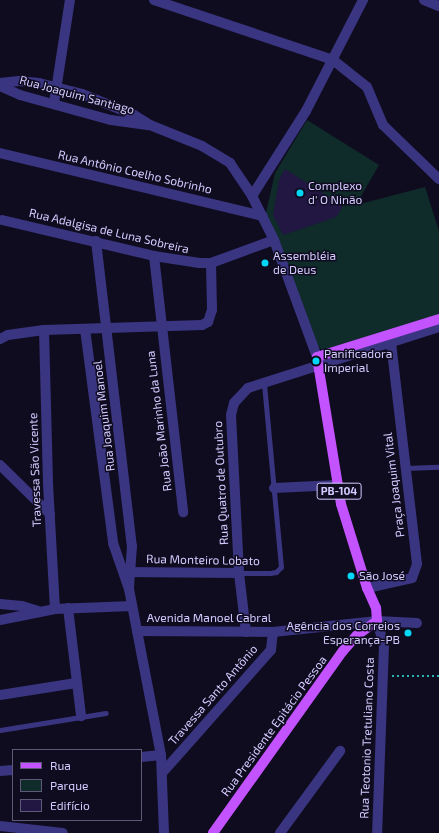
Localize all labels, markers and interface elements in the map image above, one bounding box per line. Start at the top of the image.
street label: Rua Joaquim Santiago [18,73,136,117]
street label: Rua Antônio Coelho Sobrinho [56,147,214,197]
place label: Complexo d' O Ninão [308,179,363,207]
marker: Complexo d' O Ninão [295,188,305,198]
street label: Rua Adalgisa de Luna Sobreira [27,206,191,256]
place label: Assembléia de Deus [273,249,336,277]
marker: Assembléia de Deus [260,258,270,268]
place label: Panificadora Imperial [324,347,392,375]
street label: Rua João Marinho da Luna [143,350,175,492]
marker: Panificadora Imperial [311,356,321,366]
street label: Rua Joaquim Manoel [90,360,118,472]
street label: Travessa São Vicente [26,412,44,528]
street label: Rua Quatro de Outubro [211,421,231,545]
street label: Praça Joaquim Vital [380,432,408,538]
road number: PB-104 [316,482,362,500]
street label: Rua Monteiro Lobato [146,552,260,568]
place label: São José [359,569,405,583]
marker: São José [346,571,356,581]
street label: Avenida Manoel Cabral [147,611,271,625]
place label: Agência dos Correios Esperança-PB [286,619,400,647]
marker: Agência dos Correios Esperança-PB [403,628,413,638]
street label: Travessa Santo Antônio [165,642,261,748]
street label: Rua Presidente Epitácio Pessoa [218,653,330,799]
street label: Rua Teotonio Tretuliano Costa [357,657,377,819]
legend [12,749,142,821]
text: Rua [50,758,71,772]
text: Parque [50,778,88,792]
text: Edifício [50,798,90,812]

